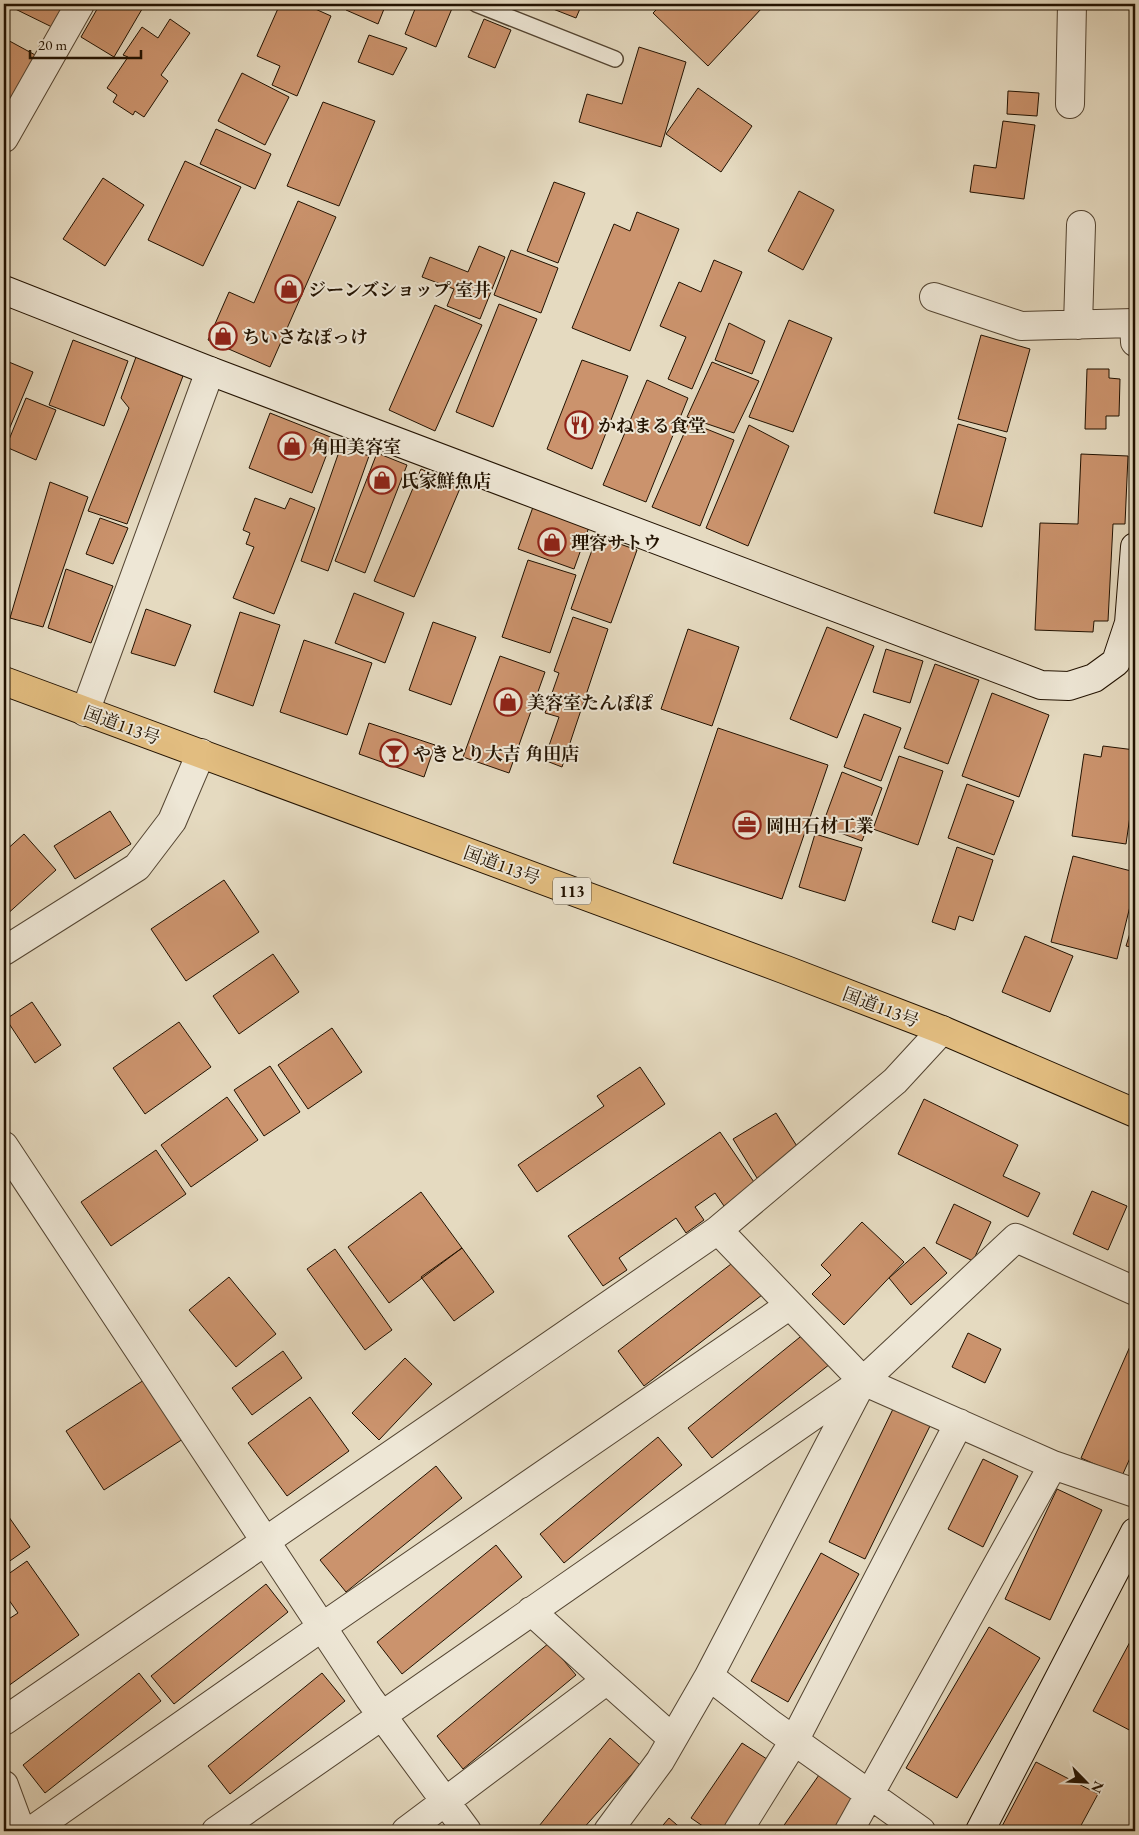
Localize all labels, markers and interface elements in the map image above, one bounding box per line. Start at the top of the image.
scale bar [30,28,141,60]
text: 20 m [38,35,67,54]
shop icon: ジーンズショップ 室井 [274,274,304,304]
place label: ジーンズショップ 室井 [308,278,491,301]
shop icon: ちいさなぽっけ [208,321,238,351]
place label: ちいさなぽっけ [242,325,368,348]
restaurant icon: かねまる食堂 [564,410,594,440]
place label: かねまる食堂 [598,414,706,437]
shop icon: 角田美容室 [277,431,307,461]
place label: 角田美容室 [311,435,401,458]
shop icon: 氏家鮮魚店 [367,465,397,495]
place label: 氏家鮮魚店 [401,469,491,492]
shop icon: 理容サトウ [537,527,567,557]
place label: 理容サトウ [571,531,661,554]
shop icon: 美容室たんぽぽ [493,687,523,717]
place label: 美容室たんぽぽ [527,691,653,714]
street label: 国道113号 [81,701,163,749]
bar icon: やきとり大吉 角田店 [379,738,409,768]
place label: やきとり大吉 角田店 [413,742,579,765]
office icon: 岡田石材工業 [732,810,762,840]
place label: 岡田石材工業 [766,814,874,837]
street label: 国道113号 [461,841,543,889]
road number: 113 [553,878,591,904]
street label: 国道113号 [840,982,922,1032]
north arrow [1062,1758,1112,1808]
text: N [1087,1778,1108,1797]

